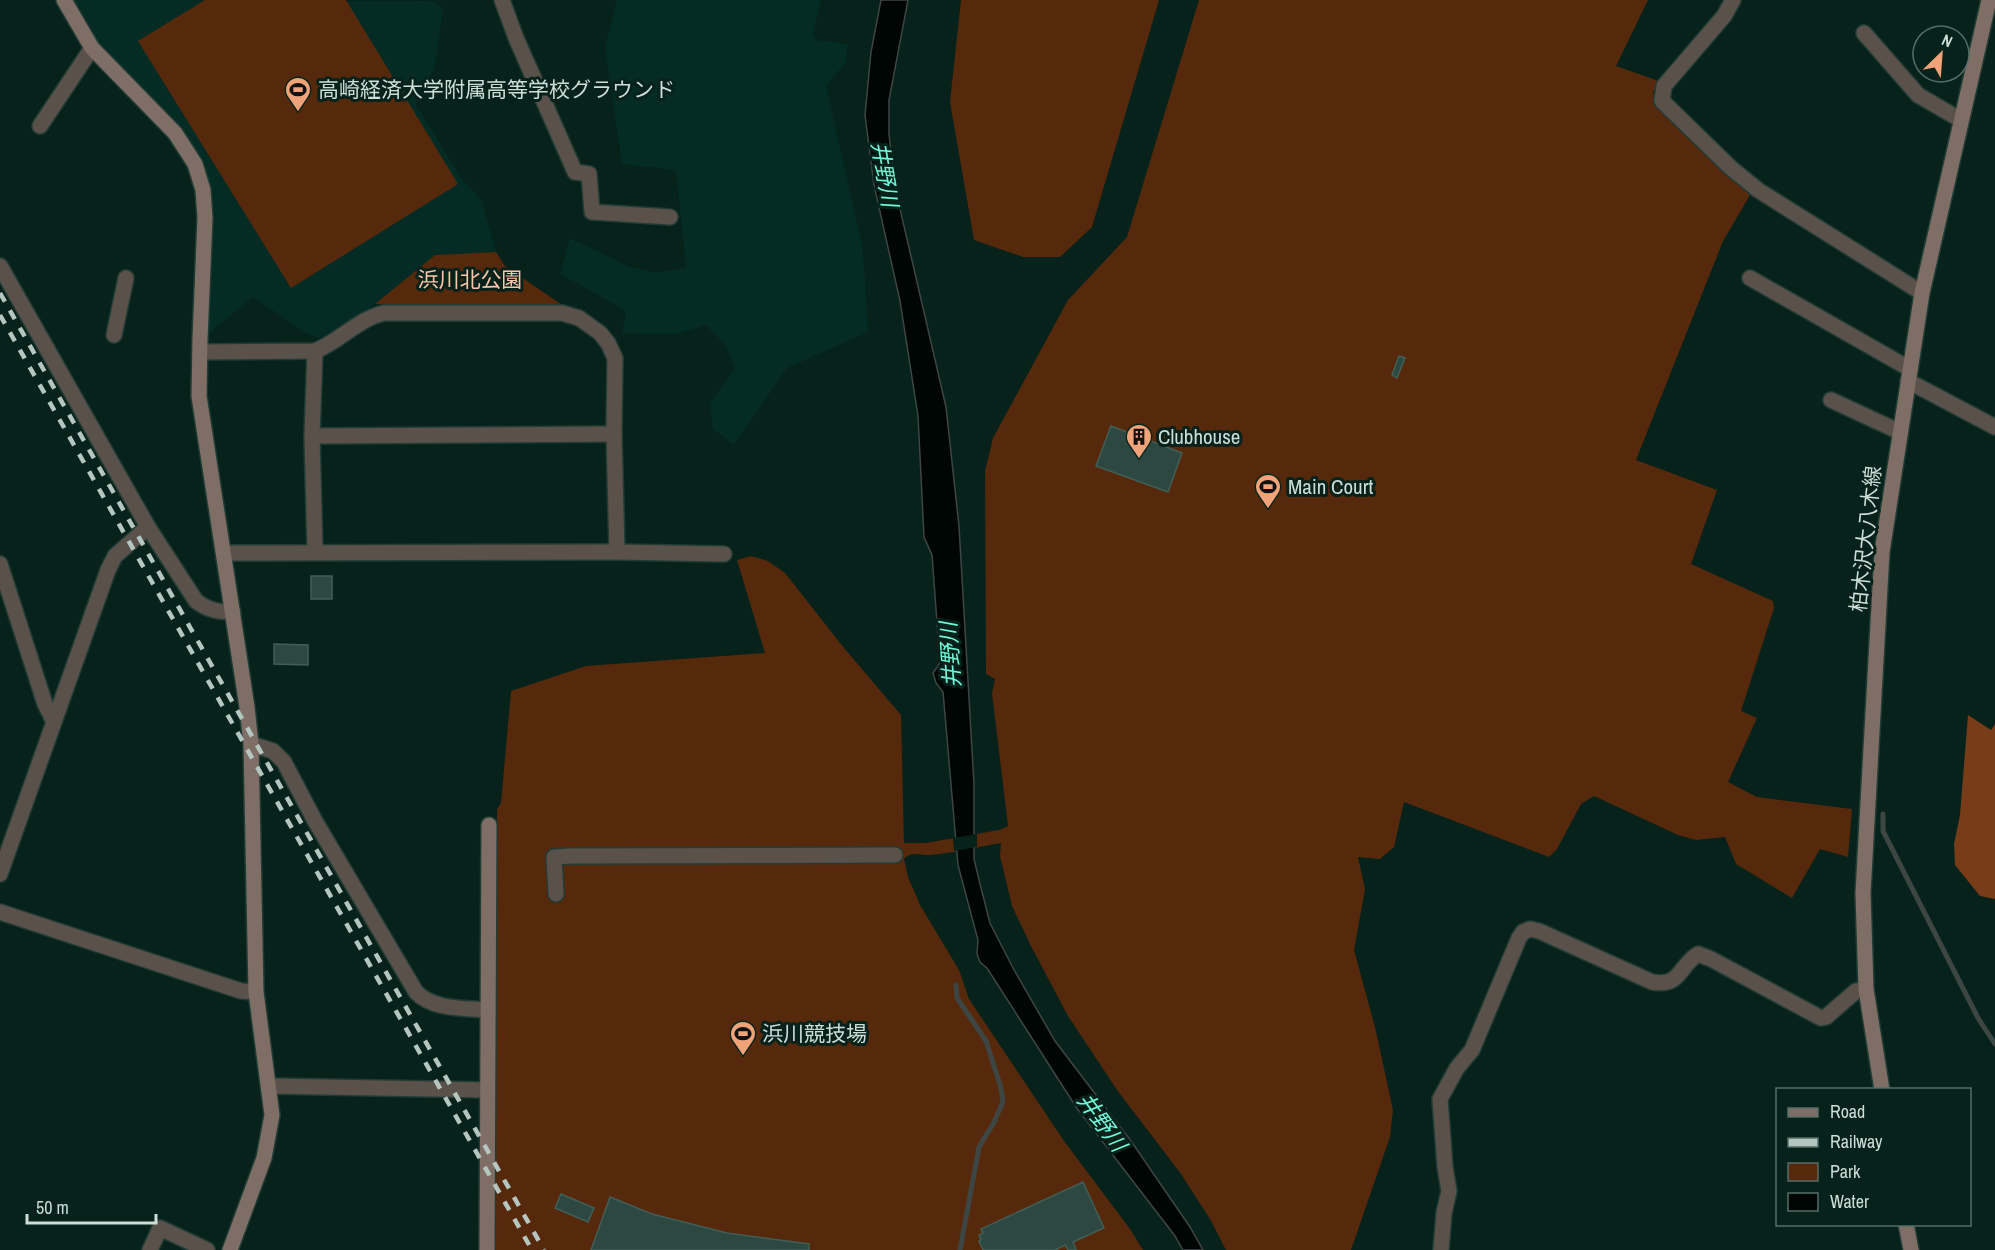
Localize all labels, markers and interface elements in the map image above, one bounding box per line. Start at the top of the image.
north arrow [1911,24,1971,84]
text: N [1938,28,1956,52]
sports icon: 高崎経済大学附属高等学校グラウンド [283,75,313,113]
place label: 高崎経済大学附属高等学校グラウンド [318,75,675,104]
water label: 井野川 [864,139,906,211]
park label: 浜川北公園 [418,265,523,294]
building icon: Clubhouse [1124,422,1154,460]
place label: Clubhouse [1158,422,1240,451]
street label: 柏木沢大八木線 [1843,464,1888,614]
sports icon: Main Court [1253,472,1283,510]
place label: Main Court [1288,472,1373,501]
water label: 井野川 [933,619,967,689]
sports icon: 浜川競技場 [728,1019,758,1057]
place label: 浜川競技場 [762,1019,867,1048]
water label: 井野川 [1070,1086,1135,1159]
legend [1776,1088,1971,1226]
text: Road [1830,1099,1865,1124]
text: Railway [1830,1129,1883,1154]
text: Park [1830,1159,1861,1184]
scale bar [27,1187,156,1225]
text: Water [1830,1189,1869,1214]
text: 50 m [36,1195,69,1220]

